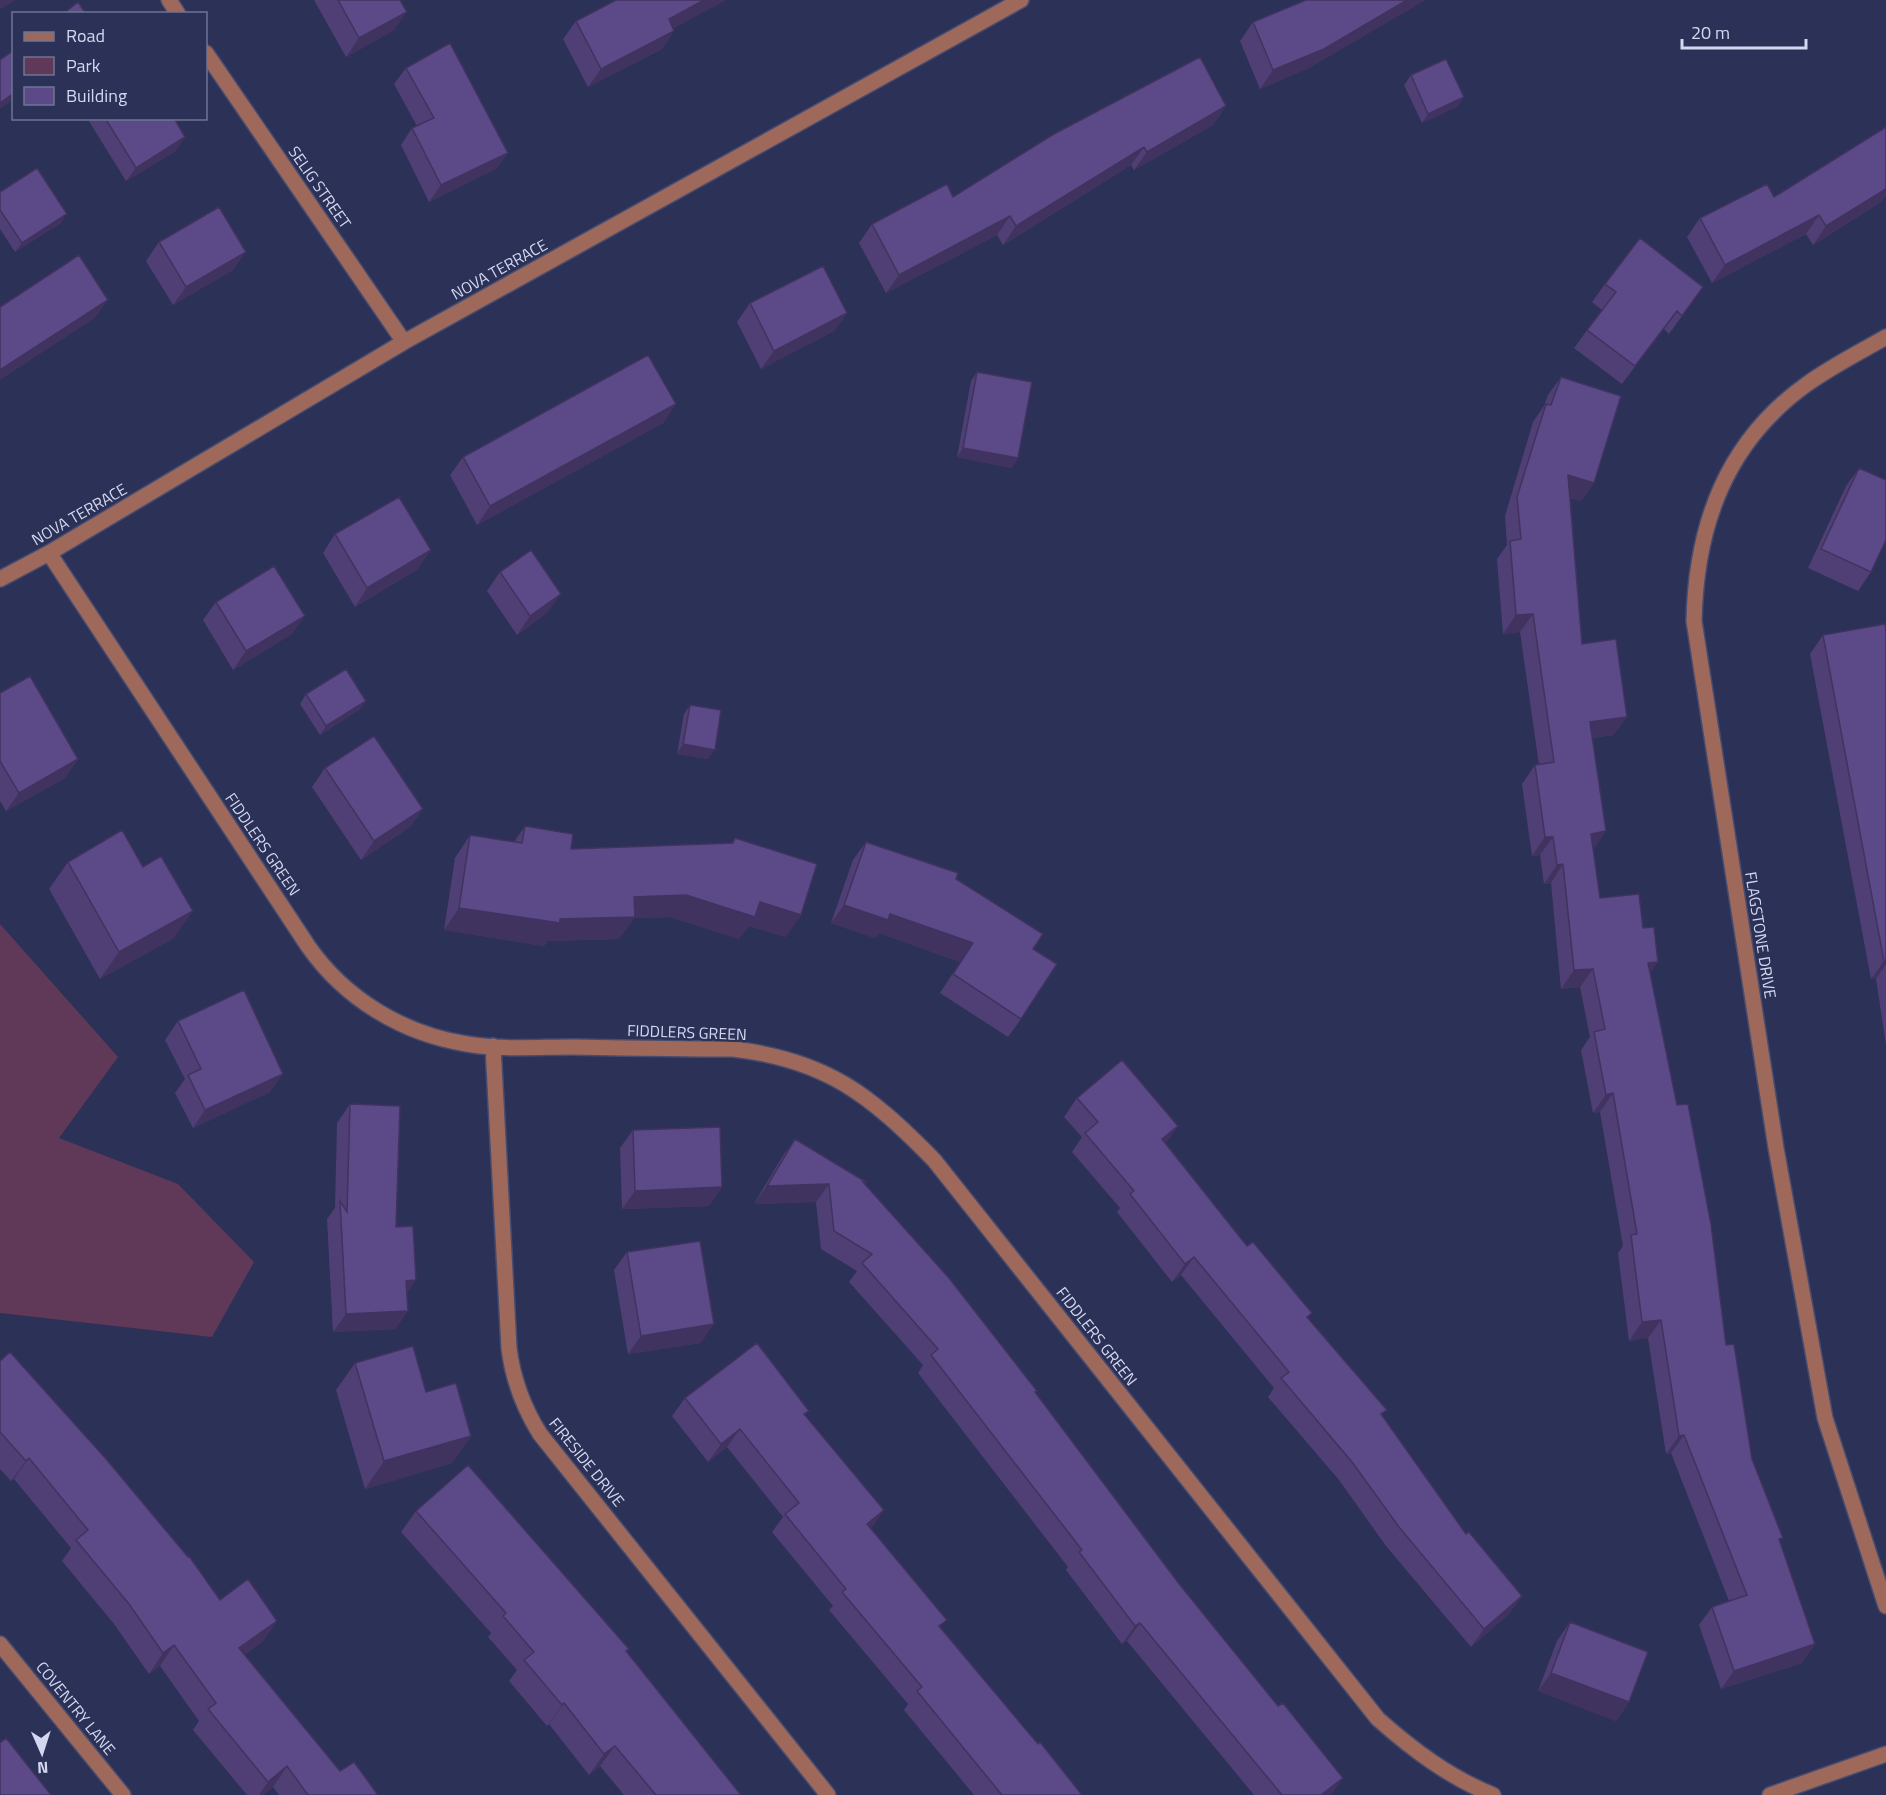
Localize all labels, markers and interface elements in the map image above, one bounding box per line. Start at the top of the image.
legend [12,12,207,120]
scale bar [1682,12,1806,50]
text: 20 m [1691,19,1730,46]
text: Road [66,22,105,49]
text: Park [66,52,101,79]
text: Building [66,82,127,109]
street label: SELIG STREET [283,141,358,233]
street label: NOVA TERRACE [446,233,552,305]
street label: NOVA TERRACE [27,477,131,551]
street label: FIDDLERS GREEN [220,788,306,900]
street label: FLAGSTONE DRIVE [1739,870,1783,1000]
street label: FIDDLERS GREEN [627,1018,747,1046]
street label: FIDDLERS GREEN [1051,1281,1143,1391]
street label: FIRESIDE DRIVE [544,1412,631,1512]
street label: COVENTRY LANE [31,1656,122,1760]
north arrow [12,1723,72,1783]
text: N [37,1756,49,1780]

